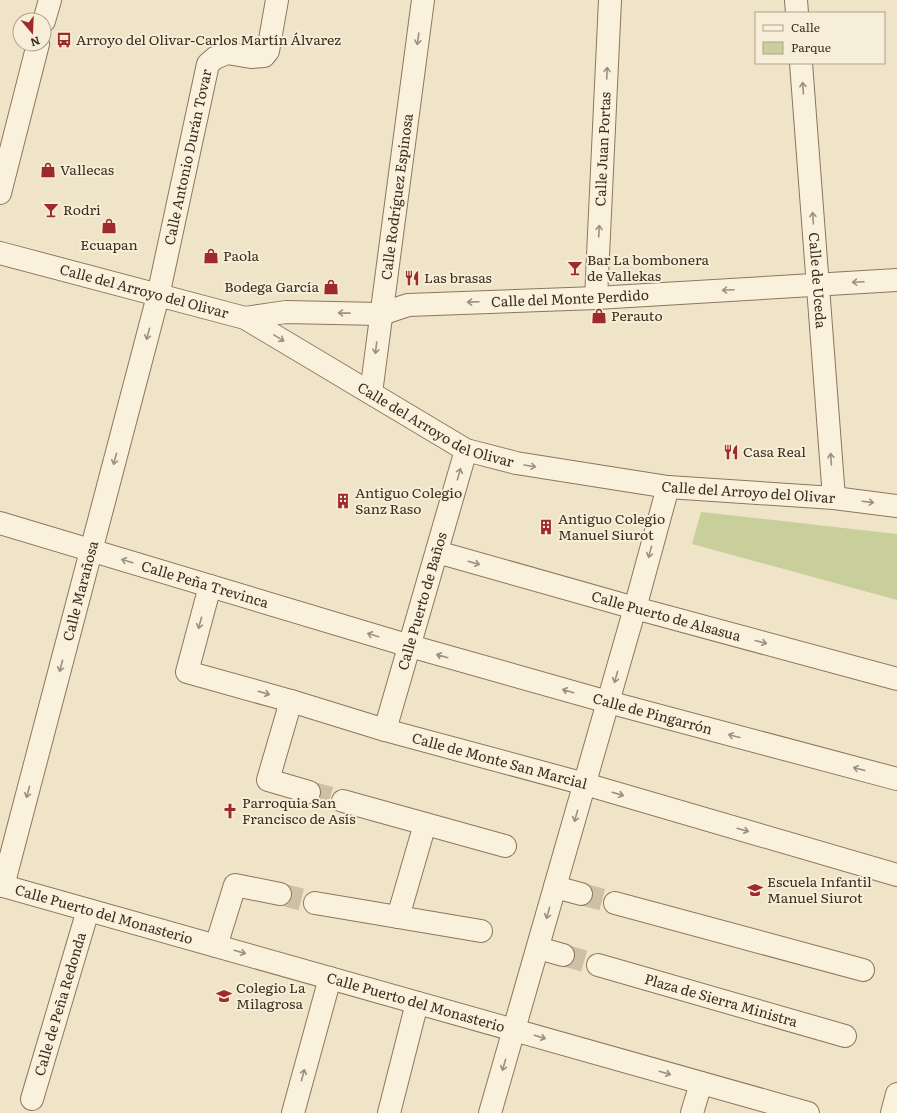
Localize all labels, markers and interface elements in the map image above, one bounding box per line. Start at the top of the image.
north arrow [12,12,52,52]
legend [755,12,885,64]
text: Calle [791,18,820,36]
place label: Arroyo del Olivar-Carlos Martín Álvarez [76,29,341,49]
bus stop icon: Arroyo del Olivar-Carlos Martín Álvarez [55,31,73,49]
one-way arrow [414,32,422,45]
text: N [29,33,43,51]
text: Parque [791,38,831,56]
street label: Calle Antonio Durán Tovar [158,67,216,247]
one-way arrow [603,67,611,80]
one-way arrow [800,82,807,95]
street label: Calle Juan Portas [589,91,615,207]
street label: Calle Rodríguez Espinosa [375,112,417,281]
place label: Vallecas [60,159,114,179]
shop icon: Vallecas [39,161,57,179]
place label: Rodri [63,199,101,219]
bar icon: Rodri [42,201,60,219]
one-way arrow [810,212,817,225]
shop icon: Ecuapan [100,217,118,235]
one-way arrow [596,225,603,238]
street label: Calle de Uceda [805,232,832,329]
place label: Ecuapan [80,234,138,254]
place label: Paola [223,245,260,265]
shop icon: Paola [202,247,220,265]
place label: Bar La bombonera de Vallekas [587,249,710,285]
street label: Calle del Arroyo del Olivar [58,258,231,322]
bar icon: Bar La bombonera de Vallekas [566,259,584,277]
place label: Las brasas [424,267,492,287]
restaurant icon: Las brasas [403,269,421,287]
place label: Bodega García [224,276,319,296]
shop icon: Bodega García [322,278,340,296]
one-way arrow [852,279,865,286]
street label: Calle del Monte Perdido [491,284,649,311]
one-way arrow [722,286,735,294]
one-way arrow [467,299,480,306]
place label: Perauto [611,305,663,325]
shop icon: Perauto [590,307,608,325]
one-way arrow [338,309,351,317]
one-way arrow [144,327,152,340]
one-way arrow [273,335,285,343]
one-way arrow [372,341,380,354]
street label: Calle del Arroyo del Olivar [354,377,517,471]
place label: Casa Real [743,441,806,461]
restaurant icon: Casa Real [722,443,740,461]
one-way arrow [111,453,118,466]
one-way arrow [828,453,835,466]
one-way arrow [523,462,536,470]
one-way arrow [456,468,463,481]
street label: Calle del Arroyo del Olivar [660,475,836,507]
place label: Antiguo Colegio Sanz Raso [355,482,462,518]
building icon: Antiguo Colegio Sanz Raso [334,492,352,510]
one-way arrow [861,498,874,506]
place label: Antiguo Colegio Manuel Siurot [558,508,665,544]
building icon: Antiguo Colegio Manuel Siurot [537,518,555,536]
street label: Calle Puerto de Baños [392,530,451,672]
street label: Calle Marañosa [57,538,102,643]
one-way arrow [646,545,654,558]
street label: Calle Peña Trevinca [139,555,272,612]
one-way arrow [121,557,134,564]
one-way arrow [467,560,480,567]
street label: Calle Puerto de Alsasua [589,585,744,645]
one-way arrow [196,616,203,629]
one-way arrow [366,631,379,638]
one-way arrow [755,639,768,646]
one-way arrow [436,651,449,659]
one-way arrow [56,660,64,673]
one-way arrow [612,670,619,683]
one-way arrow [561,687,574,694]
street label: Calle de Pingarrón [591,687,715,738]
one-way arrow [257,690,270,697]
street label: Calle de Monte San Marcial [410,727,590,793]
one-way arrow [727,731,740,739]
one-way arrow [853,765,866,772]
one-way arrow [23,785,31,798]
one-way arrow [611,791,624,798]
place label: Parroquia San Francisco de Asís [242,792,356,828]
church icon: Parroquia San Francisco de Asís [221,802,239,820]
one-way arrow [572,809,579,822]
one-way arrow [736,827,749,834]
place label: Escuela Infantil Manuel Siurot [767,871,872,907]
street label: Calle Puerto del Monasterio [13,879,196,948]
school or university icon: Escuela Infantil Manuel Siurot [746,881,764,899]
one-way arrow [544,906,551,919]
street label: Calle de Peña Redonda [28,929,90,1078]
one-way arrow [233,949,246,957]
street label: Calle Puerto del Monasterio [325,967,507,1036]
street label: Plaza de Sierra Ministra [642,968,801,1031]
place label: Colegio La Milagrosa [236,977,306,1013]
school or university icon: Colegio La Milagrosa [215,987,233,1005]
one-way arrow [533,1034,546,1041]
one-way arrow [500,1058,507,1071]
one-way arrow [300,1069,308,1082]
one-way arrow [658,1070,671,1077]

